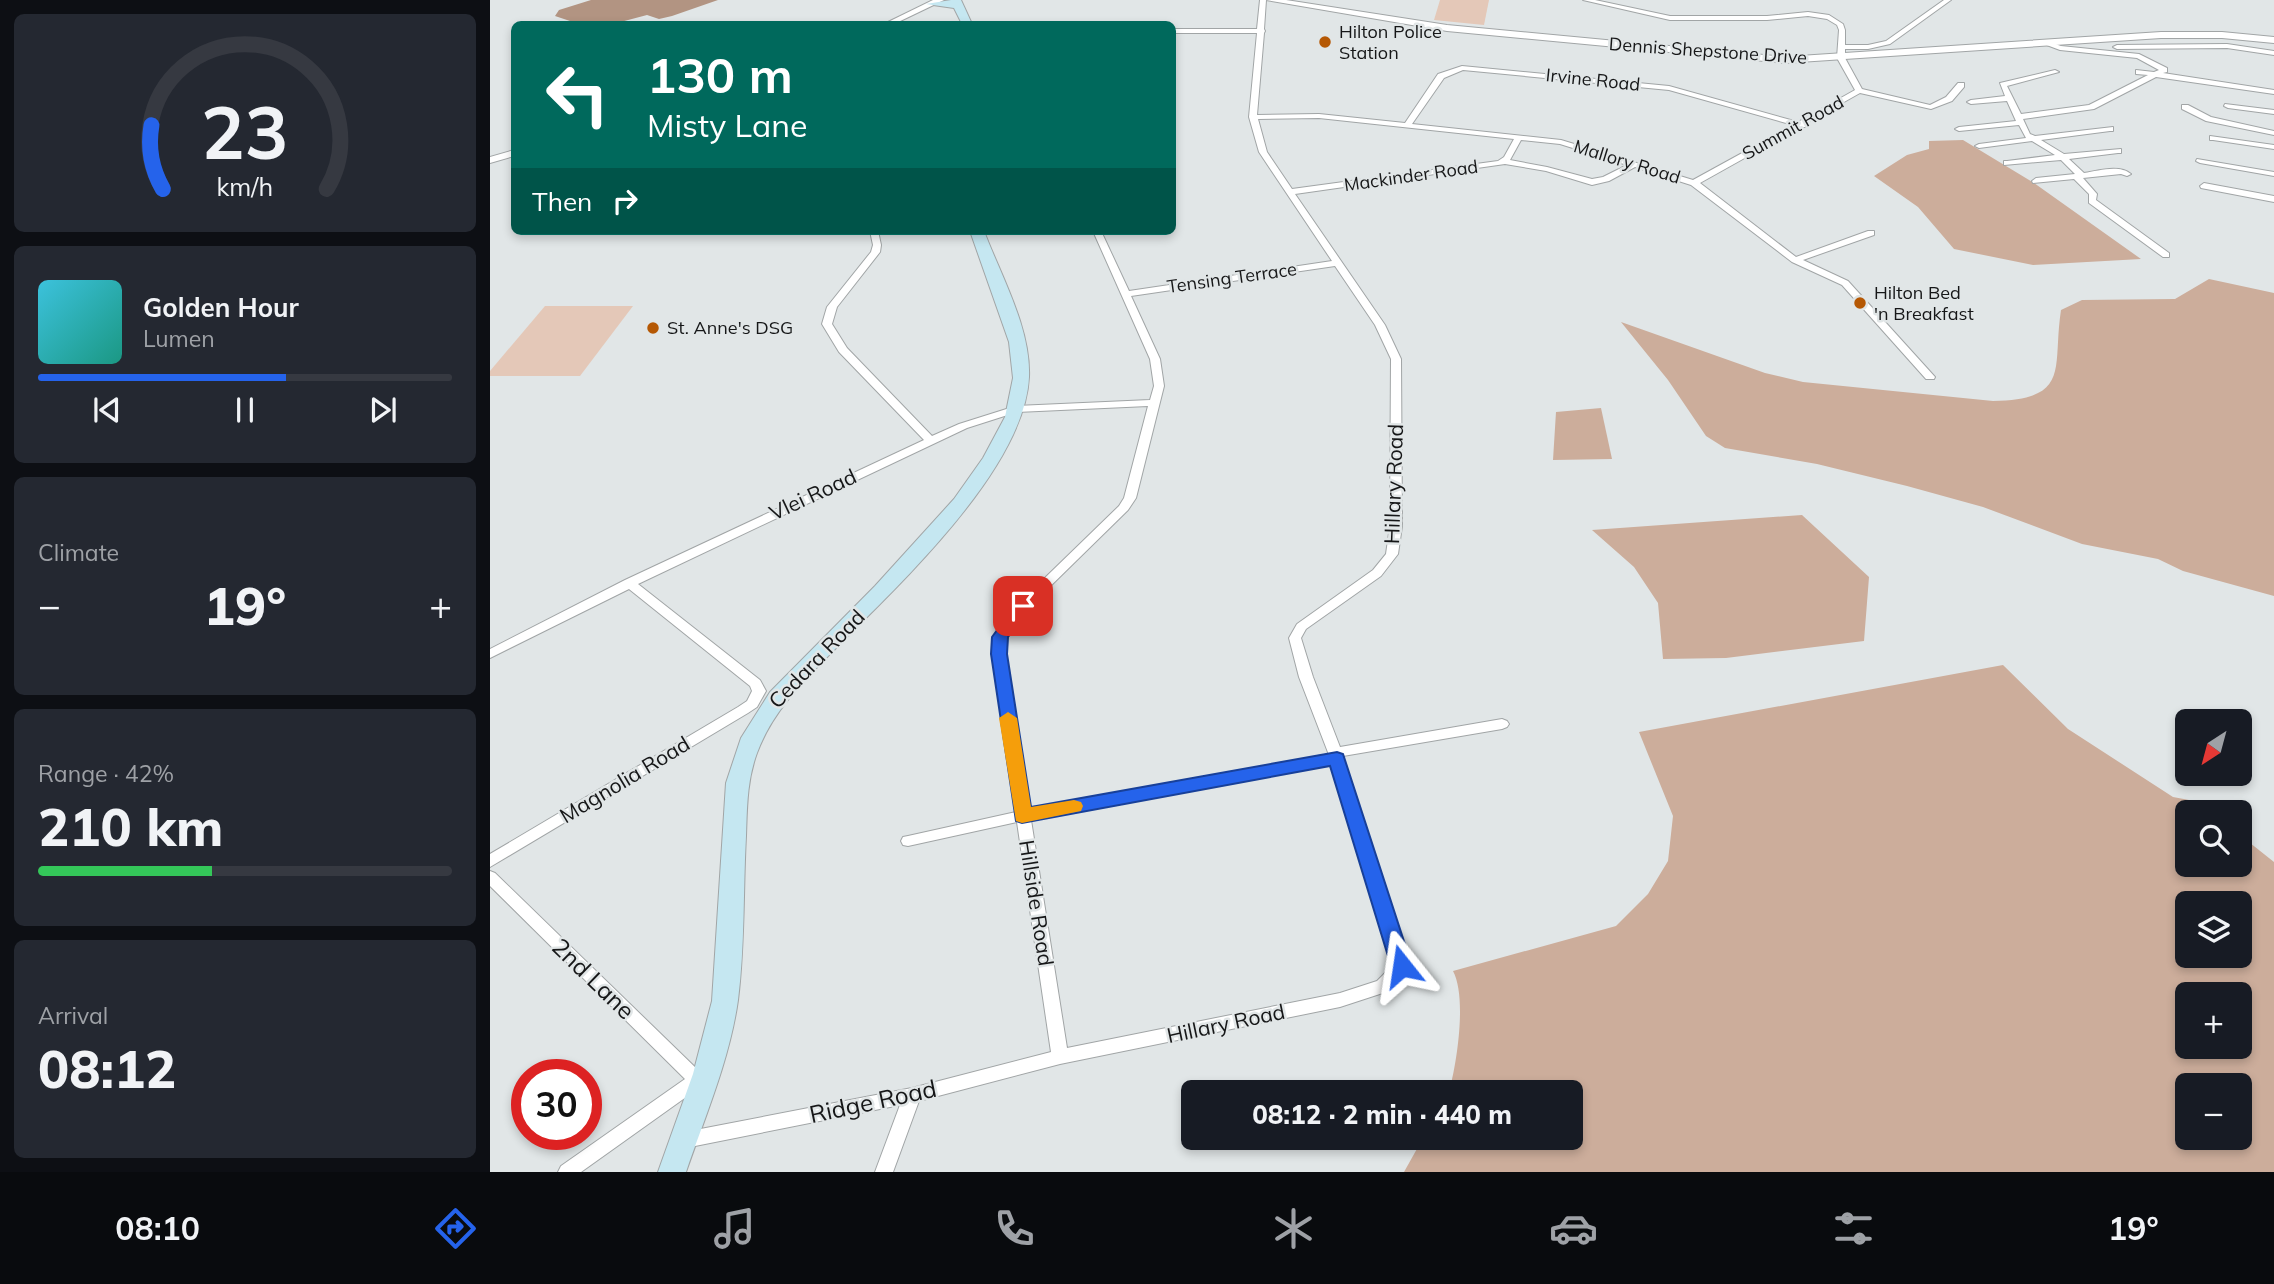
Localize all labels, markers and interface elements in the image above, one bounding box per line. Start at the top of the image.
place label: Hilton Police Station [1339,20,1442,64]
street label: Dennis Shepstone Drive [1608,32,1808,69]
marker: Hilton Police Station [1317,34,1333,50]
text: 130 m [647,44,793,105]
icon: left [532,49,623,140]
street label: Irvine Road [1545,63,1641,96]
text: 23 [201,86,289,177]
street label: Summit Road [1738,90,1848,165]
text: Misty Lane [647,105,807,145]
street label: Mallory Road [1571,134,1683,189]
street label: Mackinder Road [1342,155,1479,196]
text: km/h [217,171,273,202]
icon: right [606,182,644,220]
text: Then [532,185,592,218]
street label: Tensing Terrace [1166,257,1298,298]
place label: Hilton Bed 'n Breakfast [1874,281,1974,325]
text: Golden Hour [143,291,299,324]
marker: Hilton Bed 'n Breakfast [1852,295,1868,311]
place label: St. Anne's DSG [667,316,793,339]
marker: St. Anne's DSG [645,320,661,336]
text: Lumen [143,324,215,353]
icon: previous [88,391,126,429]
icon: pause [226,391,264,429]
icon: next [364,391,402,429]
street label: Hillary Road [1378,424,1408,544]
street label: Vlei Road [765,463,860,526]
text: Climate [38,538,119,567]
text: 19° [204,573,286,638]
pin [993,576,1053,636]
text: − [38,581,61,629]
text: + [429,581,452,629]
icon: arrive [1004,587,1042,625]
street label: Cedara Road [763,603,870,713]
north arrow [2175,709,2252,786]
map controls [2175,709,2252,1150]
street label: Magnolia Road [555,730,694,828]
text: Range · 42% [38,759,174,788]
text: 210 km [38,794,223,859]
button: search [2175,800,2252,877]
street label: Hillside Road [1014,838,1060,968]
button: layers [2175,891,2252,968]
position arrow [1365,929,1439,1003]
street label: 2nd Lane [546,931,641,1025]
button: + [2175,982,2252,1059]
street label: Hillary Road [1164,998,1287,1048]
text: Arrival [38,1001,108,1030]
text: 08:12 [38,1036,176,1101]
speed limit sign: 30 [511,1059,602,1150]
street label: Ridge Road [806,1073,939,1129]
button: − [2175,1073,2252,1150]
text: 08:12 · 2 min · 440 m [1252,1098,1512,1131]
icon: directions [431,1204,480,1253]
icon: music [710,1204,759,1253]
icon: phone [990,1204,1039,1253]
icon: climate [1269,1204,1318,1253]
icon: car [1549,1204,1598,1253]
icon: filters [1829,1204,1878,1253]
text: 08:10 [115,1208,200,1248]
text: 19° [2108,1208,2159,1248]

